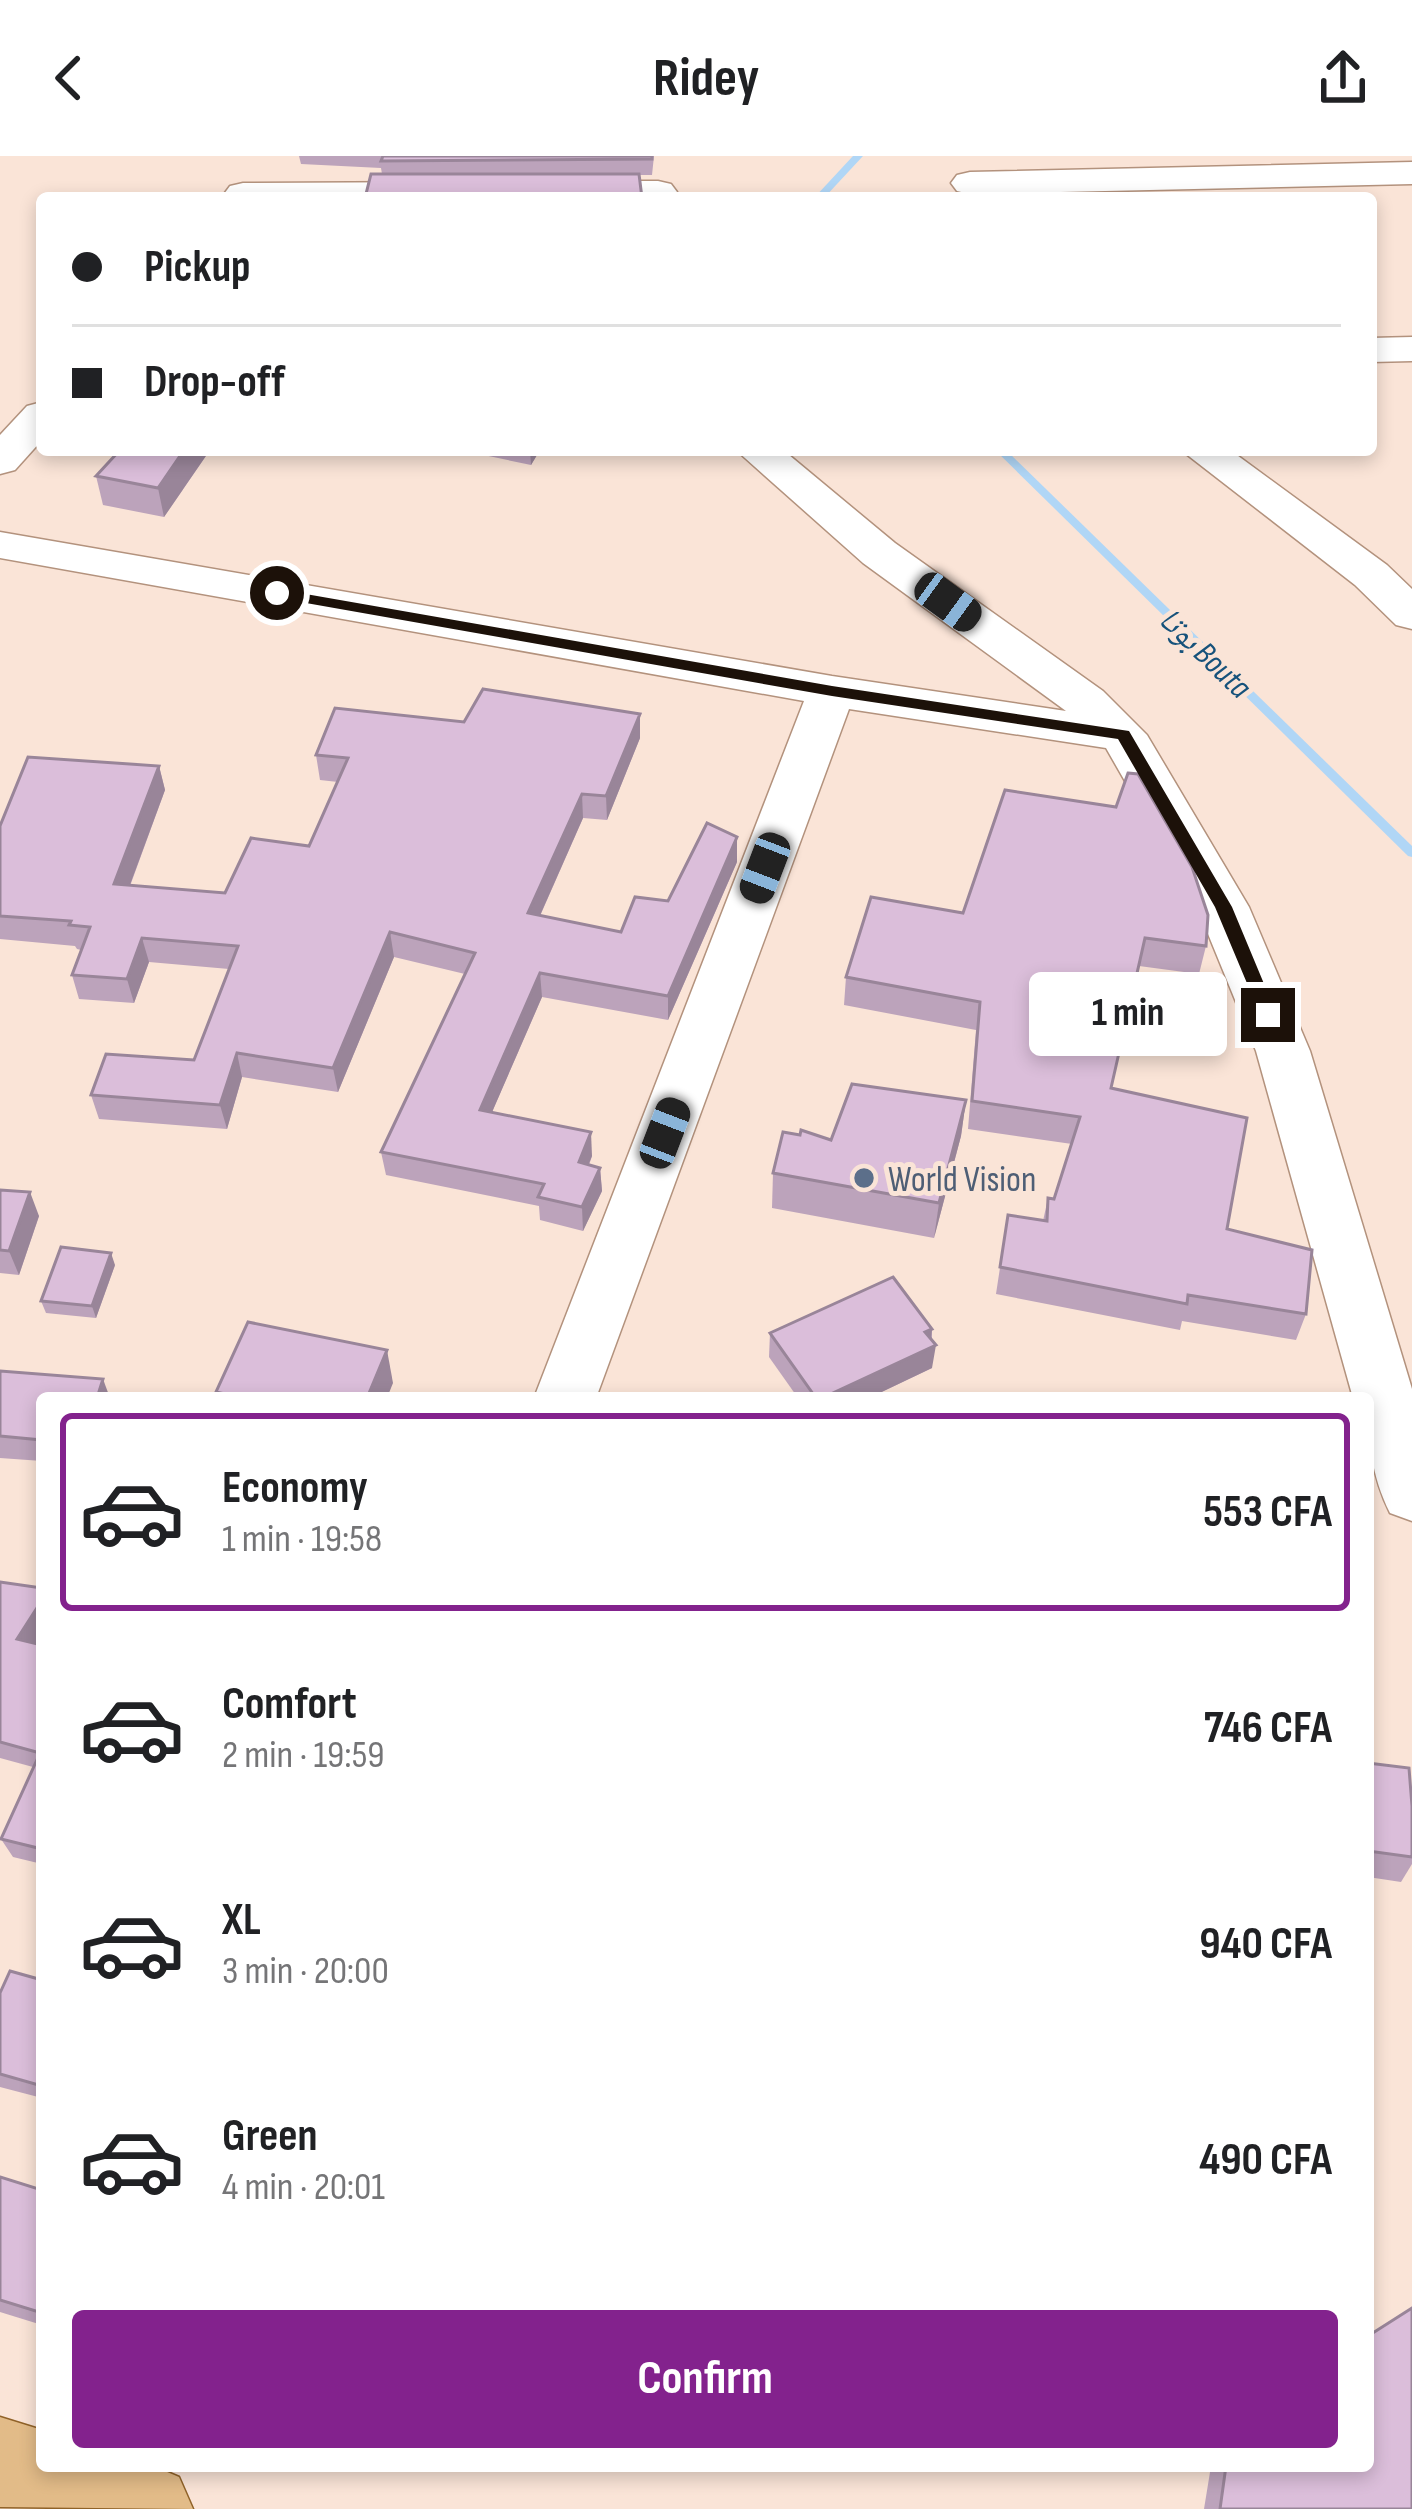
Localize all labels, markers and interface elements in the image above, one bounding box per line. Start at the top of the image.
icon: back [36,45,102,111]
icon: share [1310,45,1376,111]
text: Ridey [653,46,759,111]
text: Pickup [144,240,251,295]
text: Drop-off [144,355,285,410]
route start [250,566,304,620]
car [908,566,988,638]
water label: بوتا Bouta [1150,600,1259,707]
car [735,828,795,908]
callout: 1 min [1028,973,1226,1057]
route end [1241,988,1295,1042]
text: 1 min [1092,990,1164,1037]
car [635,1093,695,1173]
place label: World Vision [888,1159,1036,1202]
marker: World Vision [851,1165,877,1191]
icon: car [78,1458,186,1566]
text: Economy [222,1461,368,1516]
text: 553 CFA [1203,1485,1332,1540]
text: 1 min · 19:58 [222,1516,382,1563]
icon: car [78,1674,186,1782]
text: Comfort [222,1677,357,1732]
text: 746 CFA [1204,1701,1332,1756]
text: 2 min · 19:59 [222,1732,385,1779]
icon: car [78,1890,186,1998]
text: XL [222,1893,261,1948]
text: 940 CFA [1199,1917,1332,1972]
text: 3 min · 20:00 [222,1948,389,1995]
icon: car [78,2106,186,2214]
text: Green [222,2109,318,2164]
text: 490 CFA [1199,2133,1332,2188]
text: 4 min · 20:01 [222,2164,385,2211]
button: Confirm [72,2310,1338,2448]

